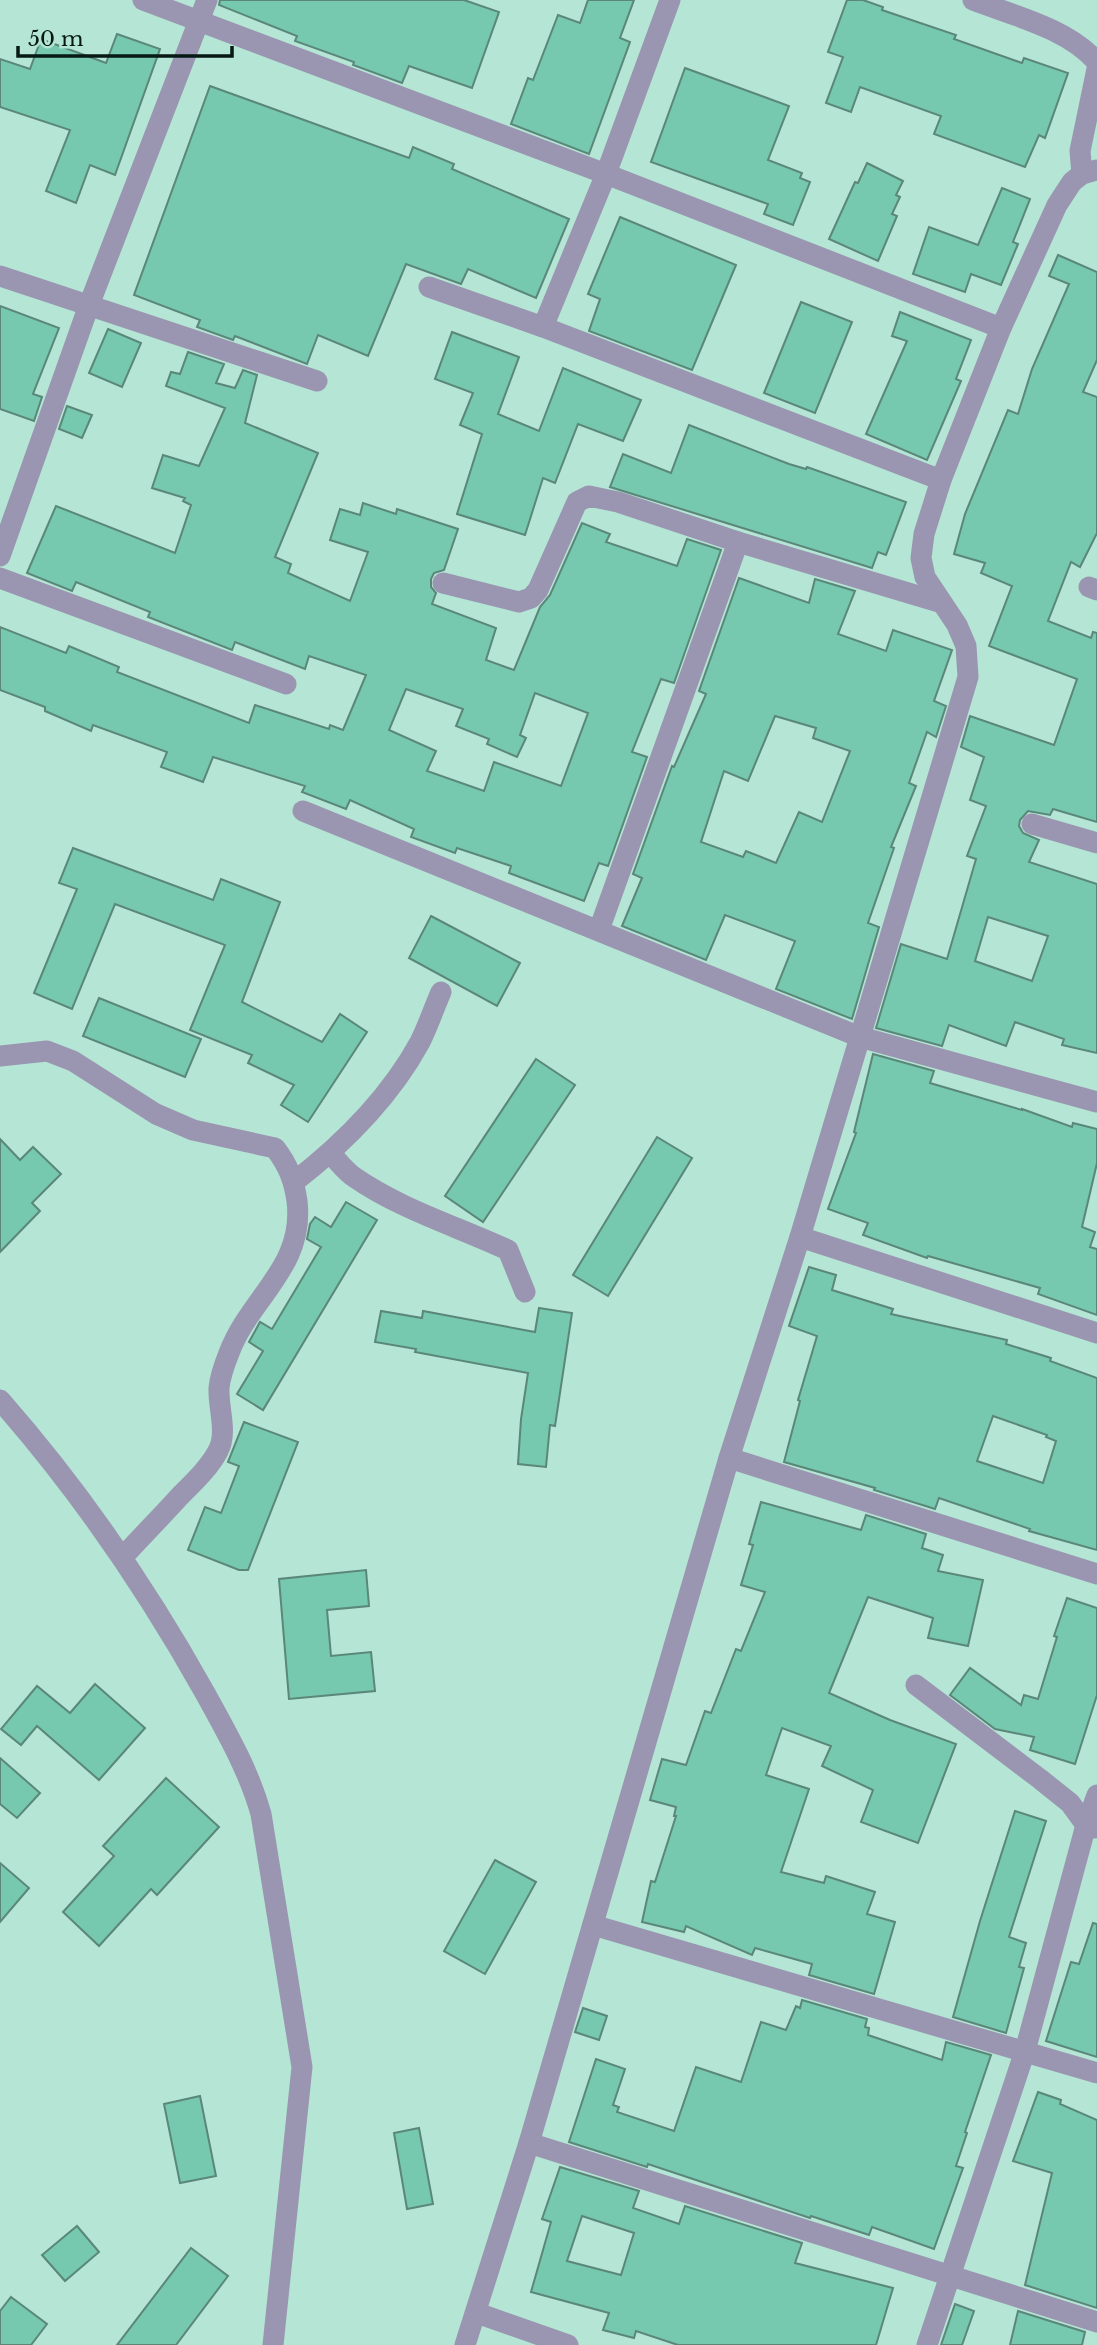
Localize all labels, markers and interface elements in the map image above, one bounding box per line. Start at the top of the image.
scale bar [18,14,231,58]
text: 50 m [28,26,84,52]

